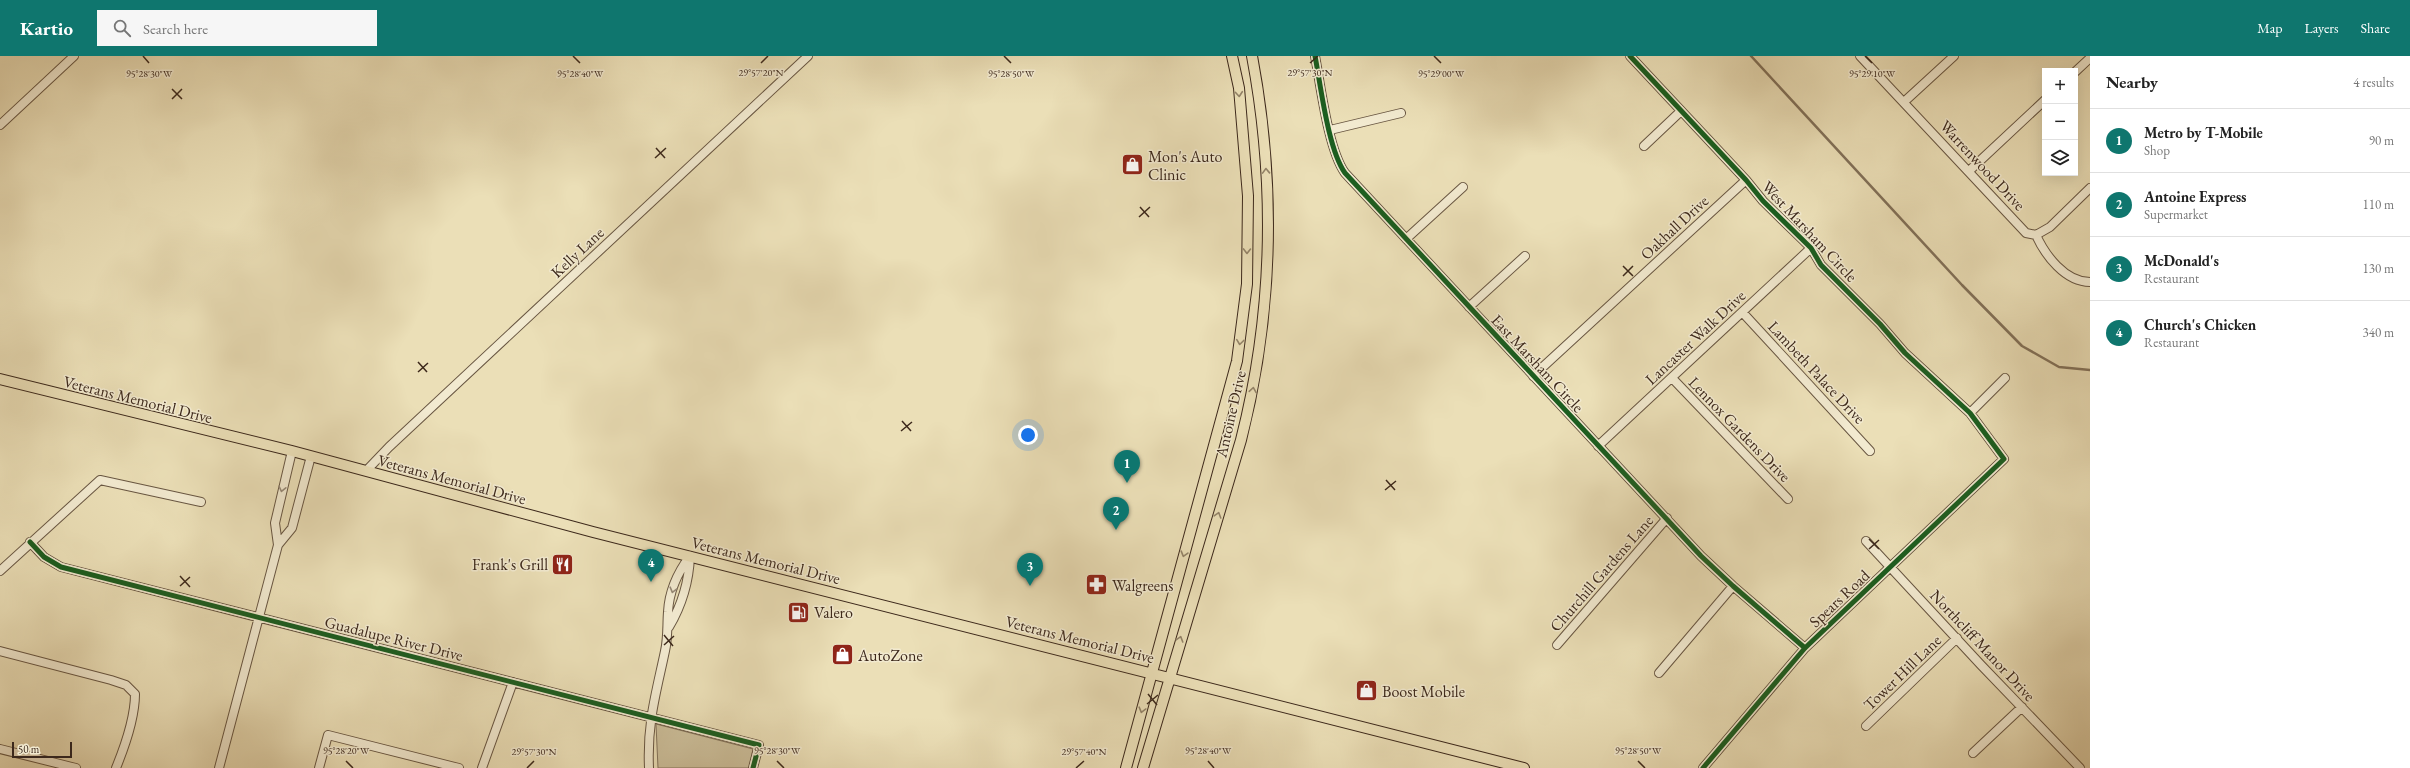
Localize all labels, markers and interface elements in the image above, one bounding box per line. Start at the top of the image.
search box [97,10,377,46]
text: Kartio [20,16,73,41]
icon: search [111,17,133,39]
text: Search here [143,19,208,38]
text: Map [2257,19,2282,37]
text: Layers [2304,19,2339,37]
text: Share [2361,19,2390,37]
text: 29°57'20"N [739,66,784,79]
text: 29°57'30"N [1288,66,1333,79]
text: 95°28'30"W [126,67,173,80]
text: 95°28'40"W [557,67,604,80]
text: 95°28'50"W [988,67,1035,80]
text: 95°29'00"W [1418,67,1465,80]
text: 95°29'10"W [1849,67,1896,80]
map controls [2042,68,2078,176]
button: + [2042,68,2078,104]
text: Nearby [2106,71,2158,93]
text: 4 results [2353,74,2394,91]
one-way arrow [1234,91,1243,97]
button: − [2042,104,2078,140]
street label: Warrenwood Drive [1935,116,2030,215]
text: Metro by T-Mobile [2144,123,2263,142]
text: 1 [2116,132,2122,149]
text: 90 m [2369,132,2394,149]
button: layers [2042,140,2078,176]
text: Shop [2144,142,2170,159]
place label: Mon's Auto Clinic [1148,146,1223,185]
shop icon: Mon's Auto Clinic [1120,152,1146,178]
one-way arrow [1262,168,1271,174]
street label: West Marsham Circle [1757,176,1862,286]
text: Antoine Express [2144,187,2247,206]
street label: Oakhall Drive [1636,190,1713,264]
text: 2 [2116,196,2122,213]
text: 110 m [2363,196,2394,213]
text: Supermarket [2144,206,2208,223]
street label: Kelly Lane [546,222,608,282]
one-way arrow [1243,248,1251,254]
text: McDonald's [2144,251,2219,270]
text: 3 [2116,260,2122,277]
text: 130 m [2363,260,2394,277]
text: Restaurant [2144,270,2199,287]
street label: Lancaster Walk Drive [1641,285,1750,389]
street label: East Marsham Circle [1487,310,1589,417]
text: Church's Chicken [2144,315,2256,334]
street label: Lambeth Palace Drive [1763,316,1870,428]
text: 4 [2116,324,2122,341]
text: 340 m [2363,324,2394,341]
text: Restaurant [2144,334,2199,351]
one-way arrow [1235,339,1244,345]
street label: Antoine Drive [1210,369,1251,461]
street label: Veterans Memorial Drive [61,371,215,428]
street label: Lennox Gardens Drive [1684,372,1795,487]
one-way arrow [1248,387,1256,393]
your location [1018,425,1038,445]
street label: Veterans Memorial Drive [375,450,528,509]
pin: 1 [1114,450,1140,483]
one-way arrow [279,486,287,492]
pin: 2 [1103,497,1129,530]
street label: Churchill Gardens Lane [1545,511,1658,636]
one-way arrow [1213,512,1222,519]
street label: Veterans Memorial Drive [689,532,843,589]
pin: 4 [638,549,664,582]
one-way arrow [1180,550,1189,557]
restaurant icon: Frank's Grill [550,551,576,577]
pin: 3 [1017,553,1043,586]
place label: Frank's Grill [472,554,548,575]
street label: Spears Road [1805,564,1875,632]
pharmacy icon: Walgreens [1084,572,1110,598]
place label: Walgreens [1112,575,1174,596]
street label: Northcliff Manor Drive [1925,585,2040,706]
one-way arrow [669,586,678,593]
fuel station icon: Valero [786,599,812,625]
place label: Valero [814,602,853,623]
street label: Guadalupe River Drive [323,611,465,666]
street label: Veterans Memorial Drive [1003,611,1157,668]
street label: Tower Hill Lane [1859,630,1946,715]
one-way arrow [1175,636,1184,643]
shop icon: AutoZone [830,642,856,668]
place label: AutoZone [857,645,923,666]
shop icon: Boost Mobile [1353,678,1379,704]
place label: Boost Mobile [1382,681,1465,702]
one-way arrow [1138,706,1147,713]
scale bar [12,740,72,759]
text: 50 m [18,742,39,756]
text: 95°28'20"W [323,744,370,757]
text: 95°28'30"W [754,744,801,757]
text: 95°28'40"W [1185,744,1232,757]
text: 95°28'50"W [1615,744,1662,757]
text: 29°57'30"N [512,745,557,758]
text: 29°57'40"N [1062,745,1107,758]

